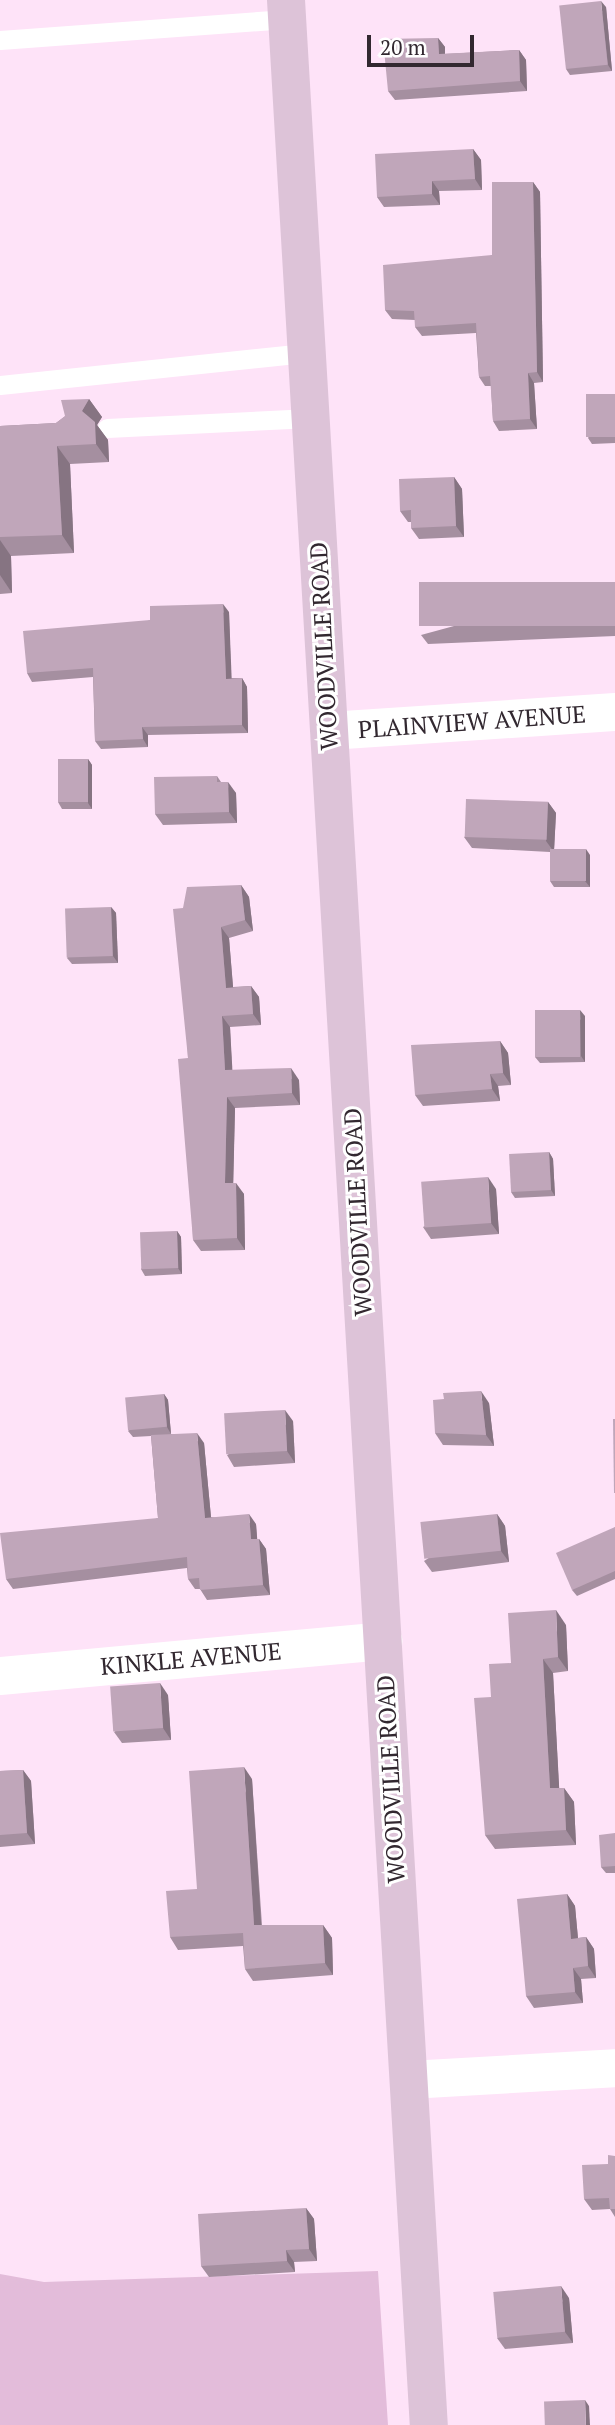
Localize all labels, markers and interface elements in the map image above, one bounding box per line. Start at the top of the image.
scale bar [370,21,477,65]
text: 20 m [380,33,426,61]
street label: WOODVILLE ROAD [304,541,344,751]
street label: PLAINVIEW AVENUE [357,700,587,744]
street label: WOODVILLE ROAD [338,1107,378,1317]
street label: KINKLE AVENUE [99,1637,283,1681]
street label: WOODVILLE ROAD [371,1674,411,1884]

